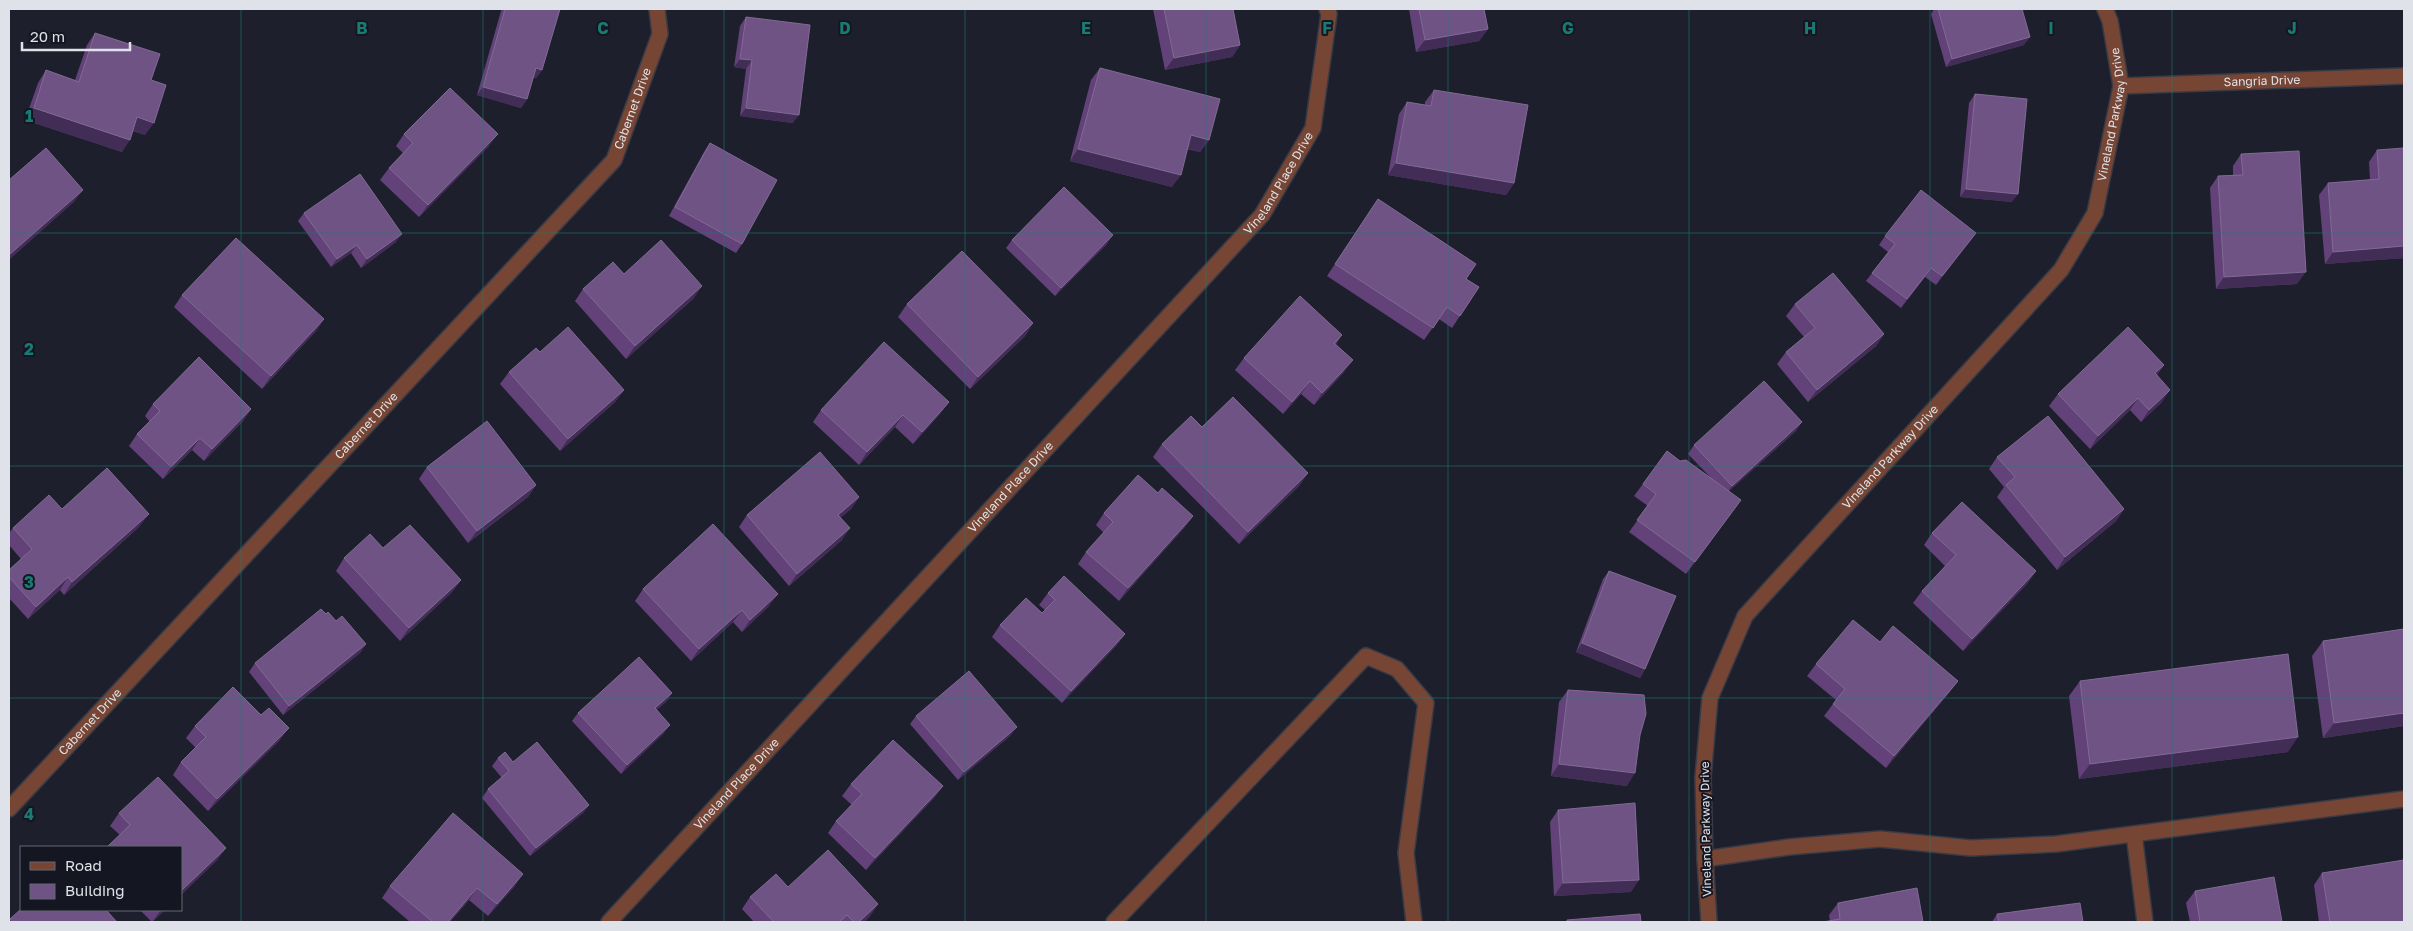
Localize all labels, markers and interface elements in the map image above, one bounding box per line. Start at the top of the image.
text: B [356,18,368,38]
text: C [597,18,609,38]
text: D [839,18,851,38]
text: E [1081,18,1091,38]
text: F [1322,18,1332,38]
text: G [1562,18,1574,38]
text: H [1804,18,1816,38]
text: I [2048,18,2054,38]
text: J [2287,18,2297,38]
scale bar [22,20,130,52]
text: 20 m [30,27,65,45]
street label: Vineland Parkway Drive [2094,47,2128,182]
street label: Cabernet Drive [611,65,654,151]
street label: Sangria Drive [2223,72,2301,89]
text: 1 [25,106,33,126]
street label: Vineland Place Drive [1240,129,1316,237]
text: 2 [24,339,34,359]
street label: Cabernet Drive [331,389,401,462]
street label: Vineland Parkway Drive [1839,401,1941,512]
street label: Vineland Place Drive [964,438,1056,536]
text: 3 [24,572,34,592]
street label: Cabernet Drive [55,685,125,758]
street label: Vineland Place Drive [690,735,782,832]
street label: Vineland Parkway Drive [1697,761,1714,897]
text: 4 [24,804,34,824]
legend [20,846,182,911]
text: Road [65,856,102,874]
text: Building [65,881,125,899]

